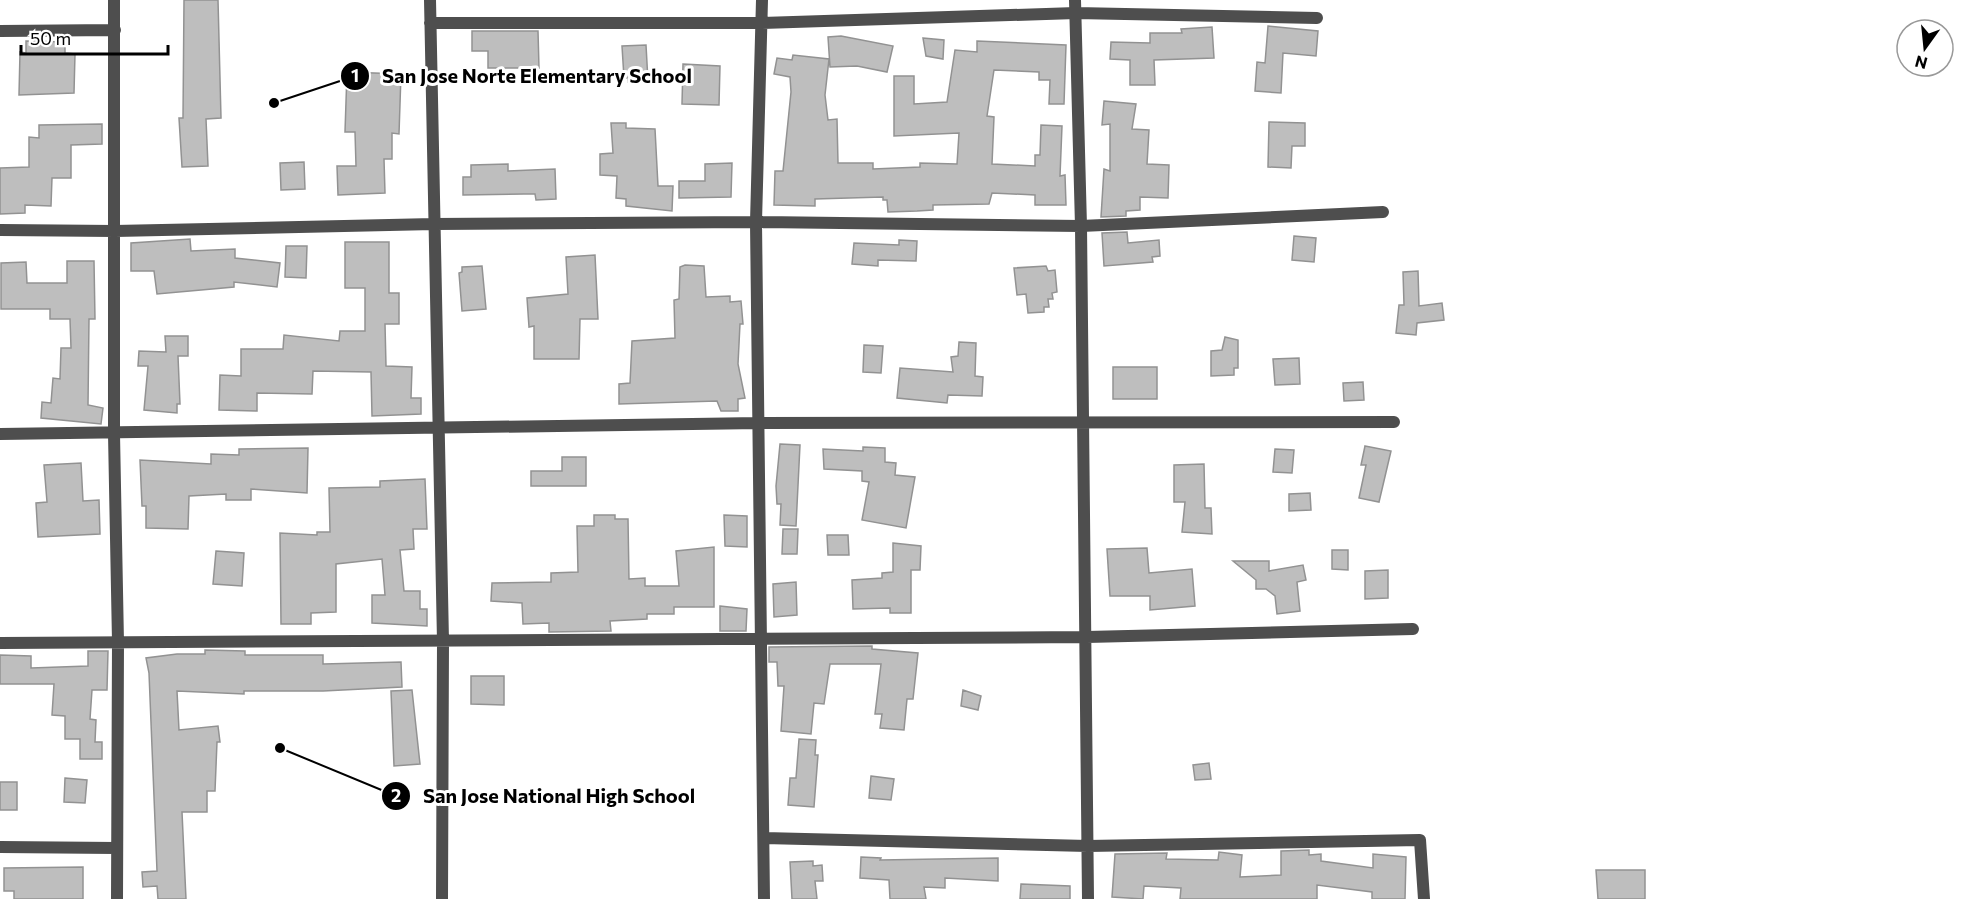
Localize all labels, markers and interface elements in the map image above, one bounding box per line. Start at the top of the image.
scale bar [21,18,168,56]
north arrow [1895,18,1955,78]
text: 50 m [30,27,71,49]
text: N [1913,52,1929,74]
callout: San Jose Norte Elementary School [340,57,704,95]
text: San Jose Norte Elementary School [382,63,692,87]
text: 1 [351,64,359,86]
callout: San Jose National High School [381,777,707,815]
text: San Jose National High School [423,783,695,807]
text: 2 [391,784,401,806]

